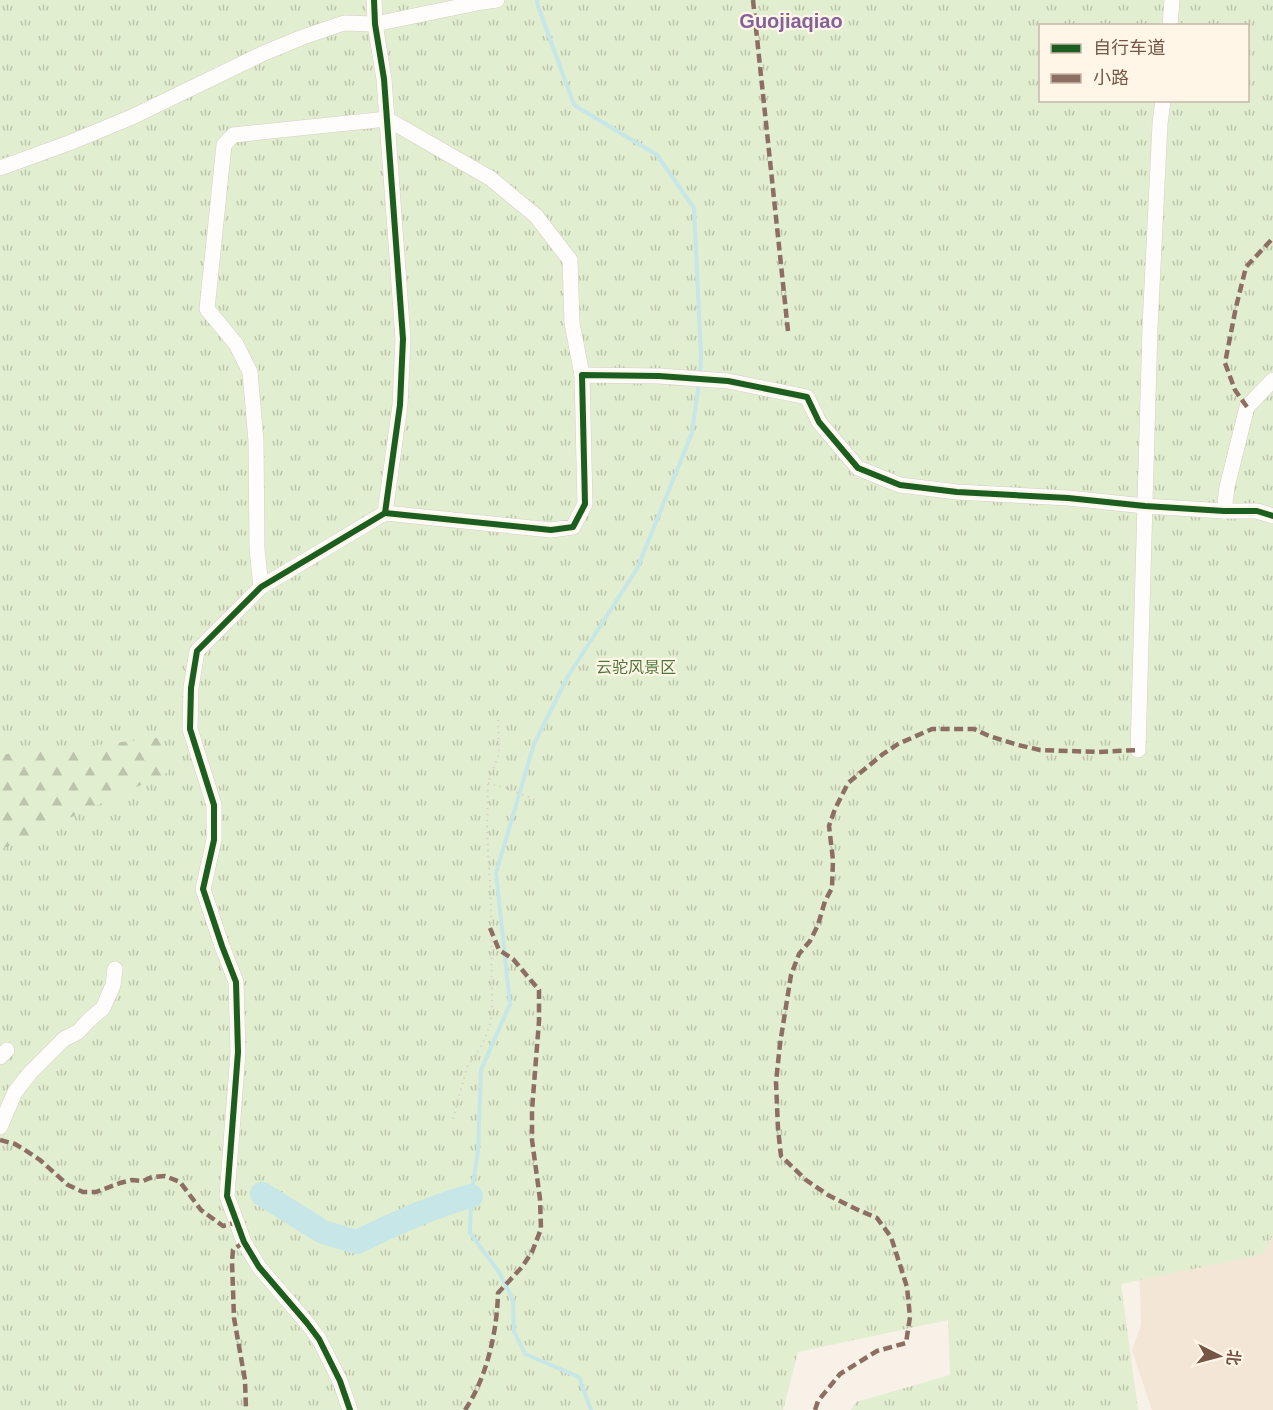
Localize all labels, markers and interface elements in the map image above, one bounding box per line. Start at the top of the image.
district label: Guojiaqiao [739,10,843,32]
legend [1039,24,1249,102]
text: 自行车道 [1093,38,1165,58]
text: 小路 [1093,68,1129,88]
park label: 云驼风景区 [596,659,676,676]
north arrow [1189,1326,1249,1386]
text: 北 [1224,1349,1243,1366]

